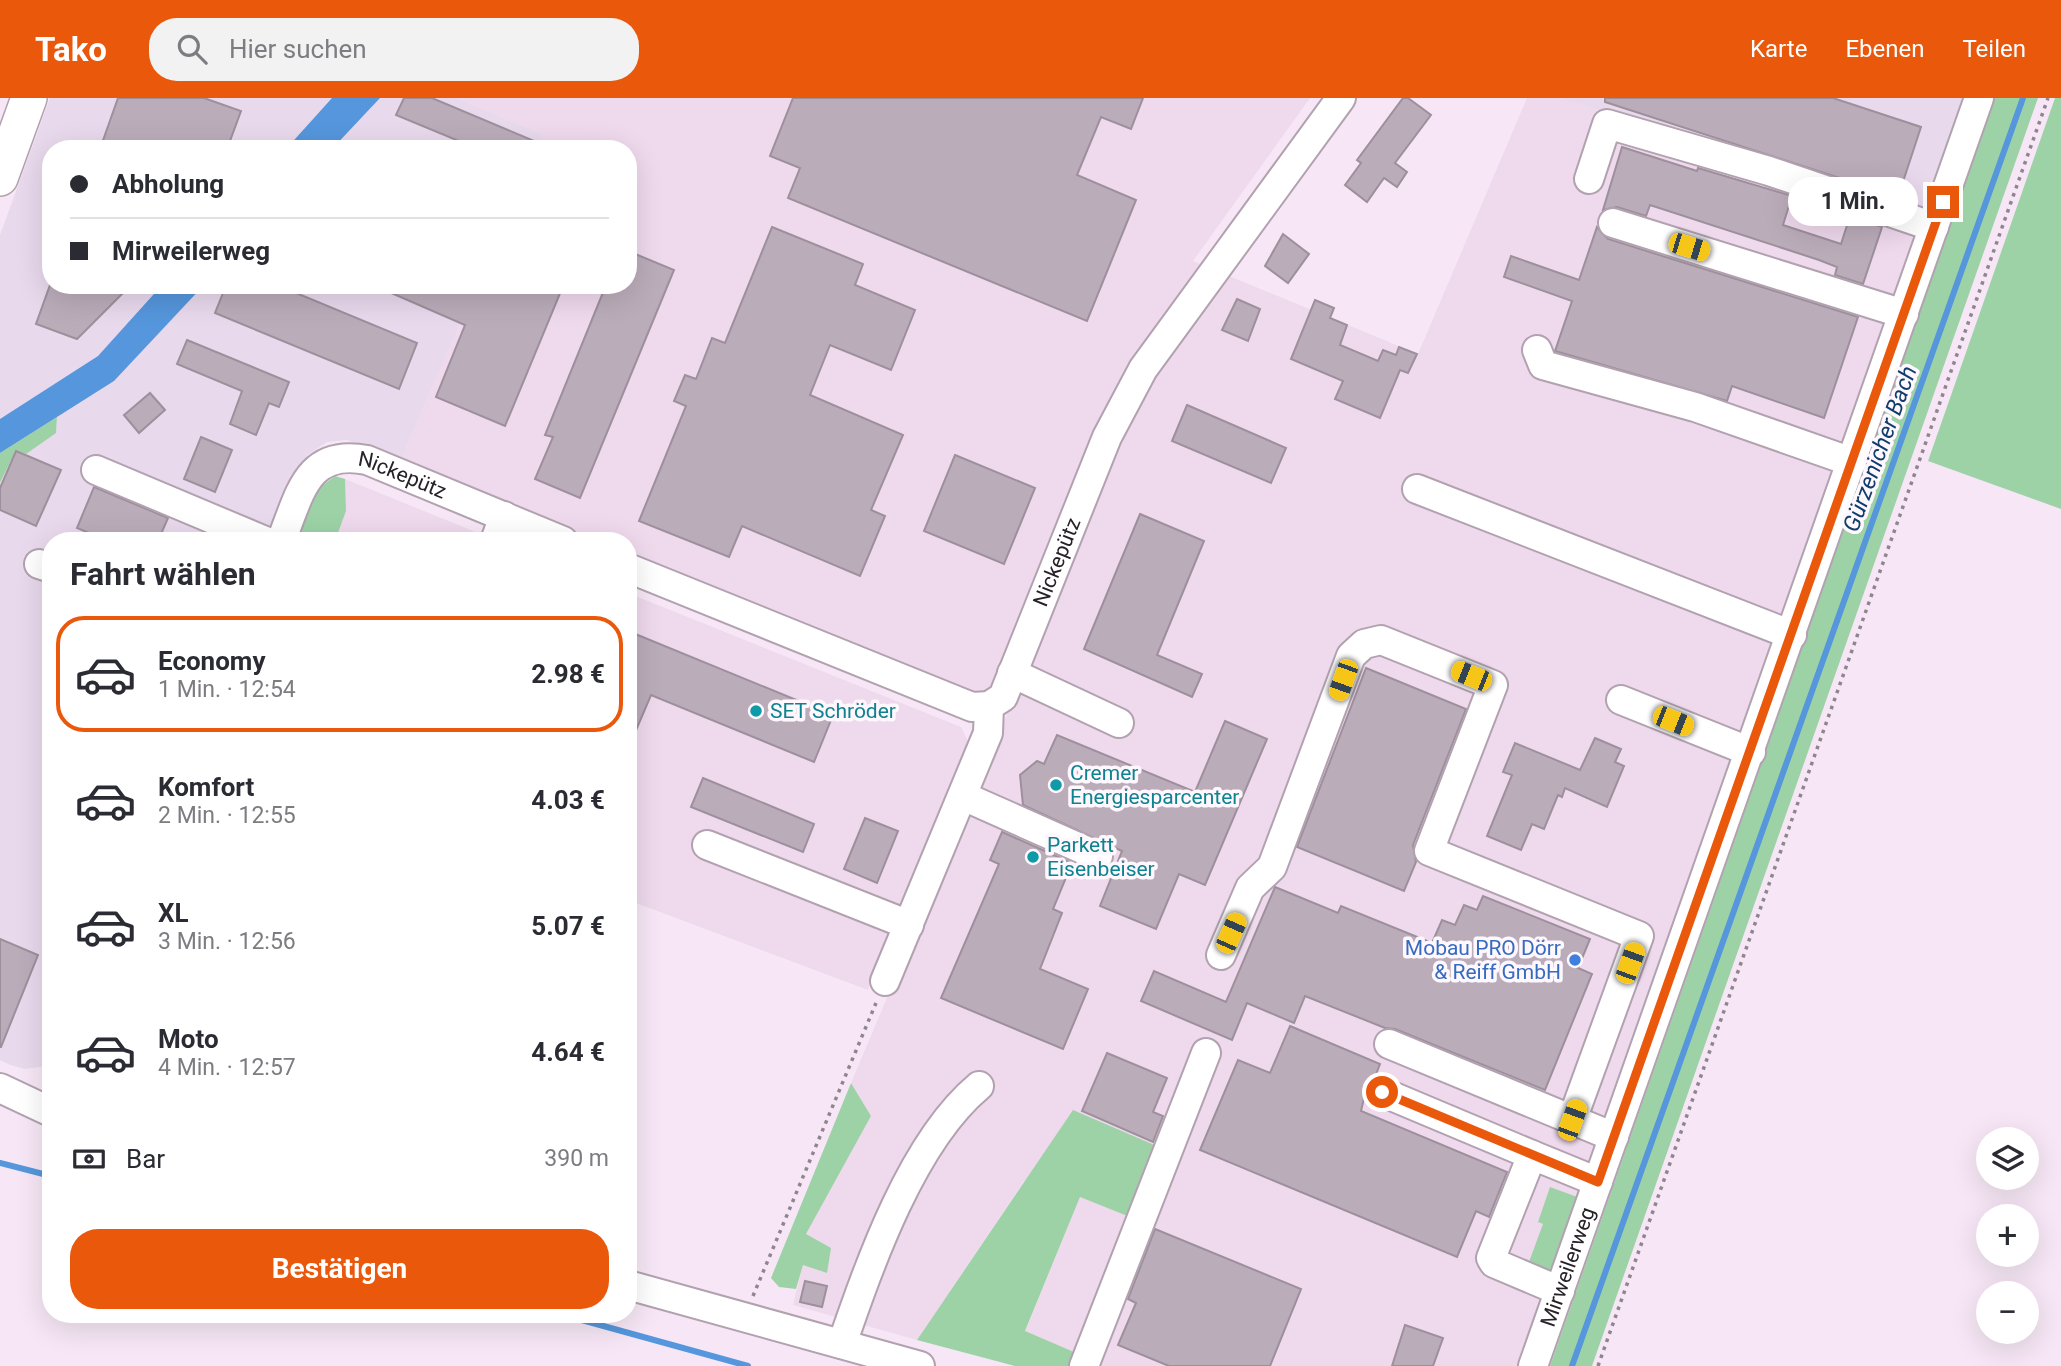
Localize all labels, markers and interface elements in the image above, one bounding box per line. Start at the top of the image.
search box [149,18,639,81]
text: Tako [35,30,107,69]
icon: search [173,30,211,68]
text: Hier suchen [229,34,367,64]
text: Karte [1750,35,1807,63]
text: Ebenen [1845,35,1924,63]
text: Teilen [1962,35,2026,63]
text: Abholung [112,169,224,199]
callout: 1 Min. [1789,178,1918,226]
route end [1927,186,1959,218]
text: 1 Min. [1821,188,1885,215]
car [1666,231,1713,263]
text: Mirweilerweg [112,236,270,266]
water label: Gürzenicher Bach [1837,362,1923,536]
street label: Nickepütz [356,447,450,503]
street label: Nickepütz [1028,514,1085,610]
text: Fahrt wählen [70,555,256,593]
icon: car [74,643,137,706]
text: Economy [158,646,265,676]
car [1326,657,1361,703]
car [1448,658,1495,694]
text: 2.98 € [531,659,605,689]
text: 1 Min. · 12:54 [158,676,296,703]
place label: SET Schröder [770,699,896,723]
marker: SET Schröder [748,703,764,719]
car [1650,703,1697,739]
place label: Cremer Energiesparcenter [1070,761,1239,809]
icon: car [74,769,137,832]
text: Komfort [158,772,254,802]
marker: Cremer Energiesparcenter [1048,777,1064,793]
text: 4.03 € [531,785,605,815]
text: 2 Min. · 12:55 [158,802,296,829]
place label: Parkett Eisenbeiser [1047,833,1155,881]
marker: Parkett Eisenbeiser [1025,849,1041,865]
icon: car [74,895,137,958]
text: XL [158,898,189,928]
car [1213,910,1250,956]
text: 5.07 € [531,911,605,941]
text: 3 Min. · 12:56 [158,928,296,955]
place label: Mobau PRO Dörr & Reiff GmbH [1405,936,1561,984]
car [1613,940,1648,986]
marker: Mobau PRO Dörr & Reiff GmbH [1567,952,1583,968]
icon: car [74,1021,137,1084]
text: Moto [158,1024,219,1054]
text: 4.64 € [531,1037,605,1067]
text: 4 Min. · 12:57 [158,1054,296,1081]
route start [1366,1076,1398,1108]
car [1555,1097,1590,1143]
map controls [1976,1127,2039,1344]
button: layers [1976,1127,2039,1190]
icon: cash [70,1140,108,1178]
text: Bar [126,1144,165,1174]
text: 390 m [544,1145,609,1172]
street label: Mirweilerweg [1536,1204,1600,1330]
button: + [1976,1204,2039,1267]
button: Bestätigen [70,1229,609,1309]
button: − [1976,1281,2039,1344]

